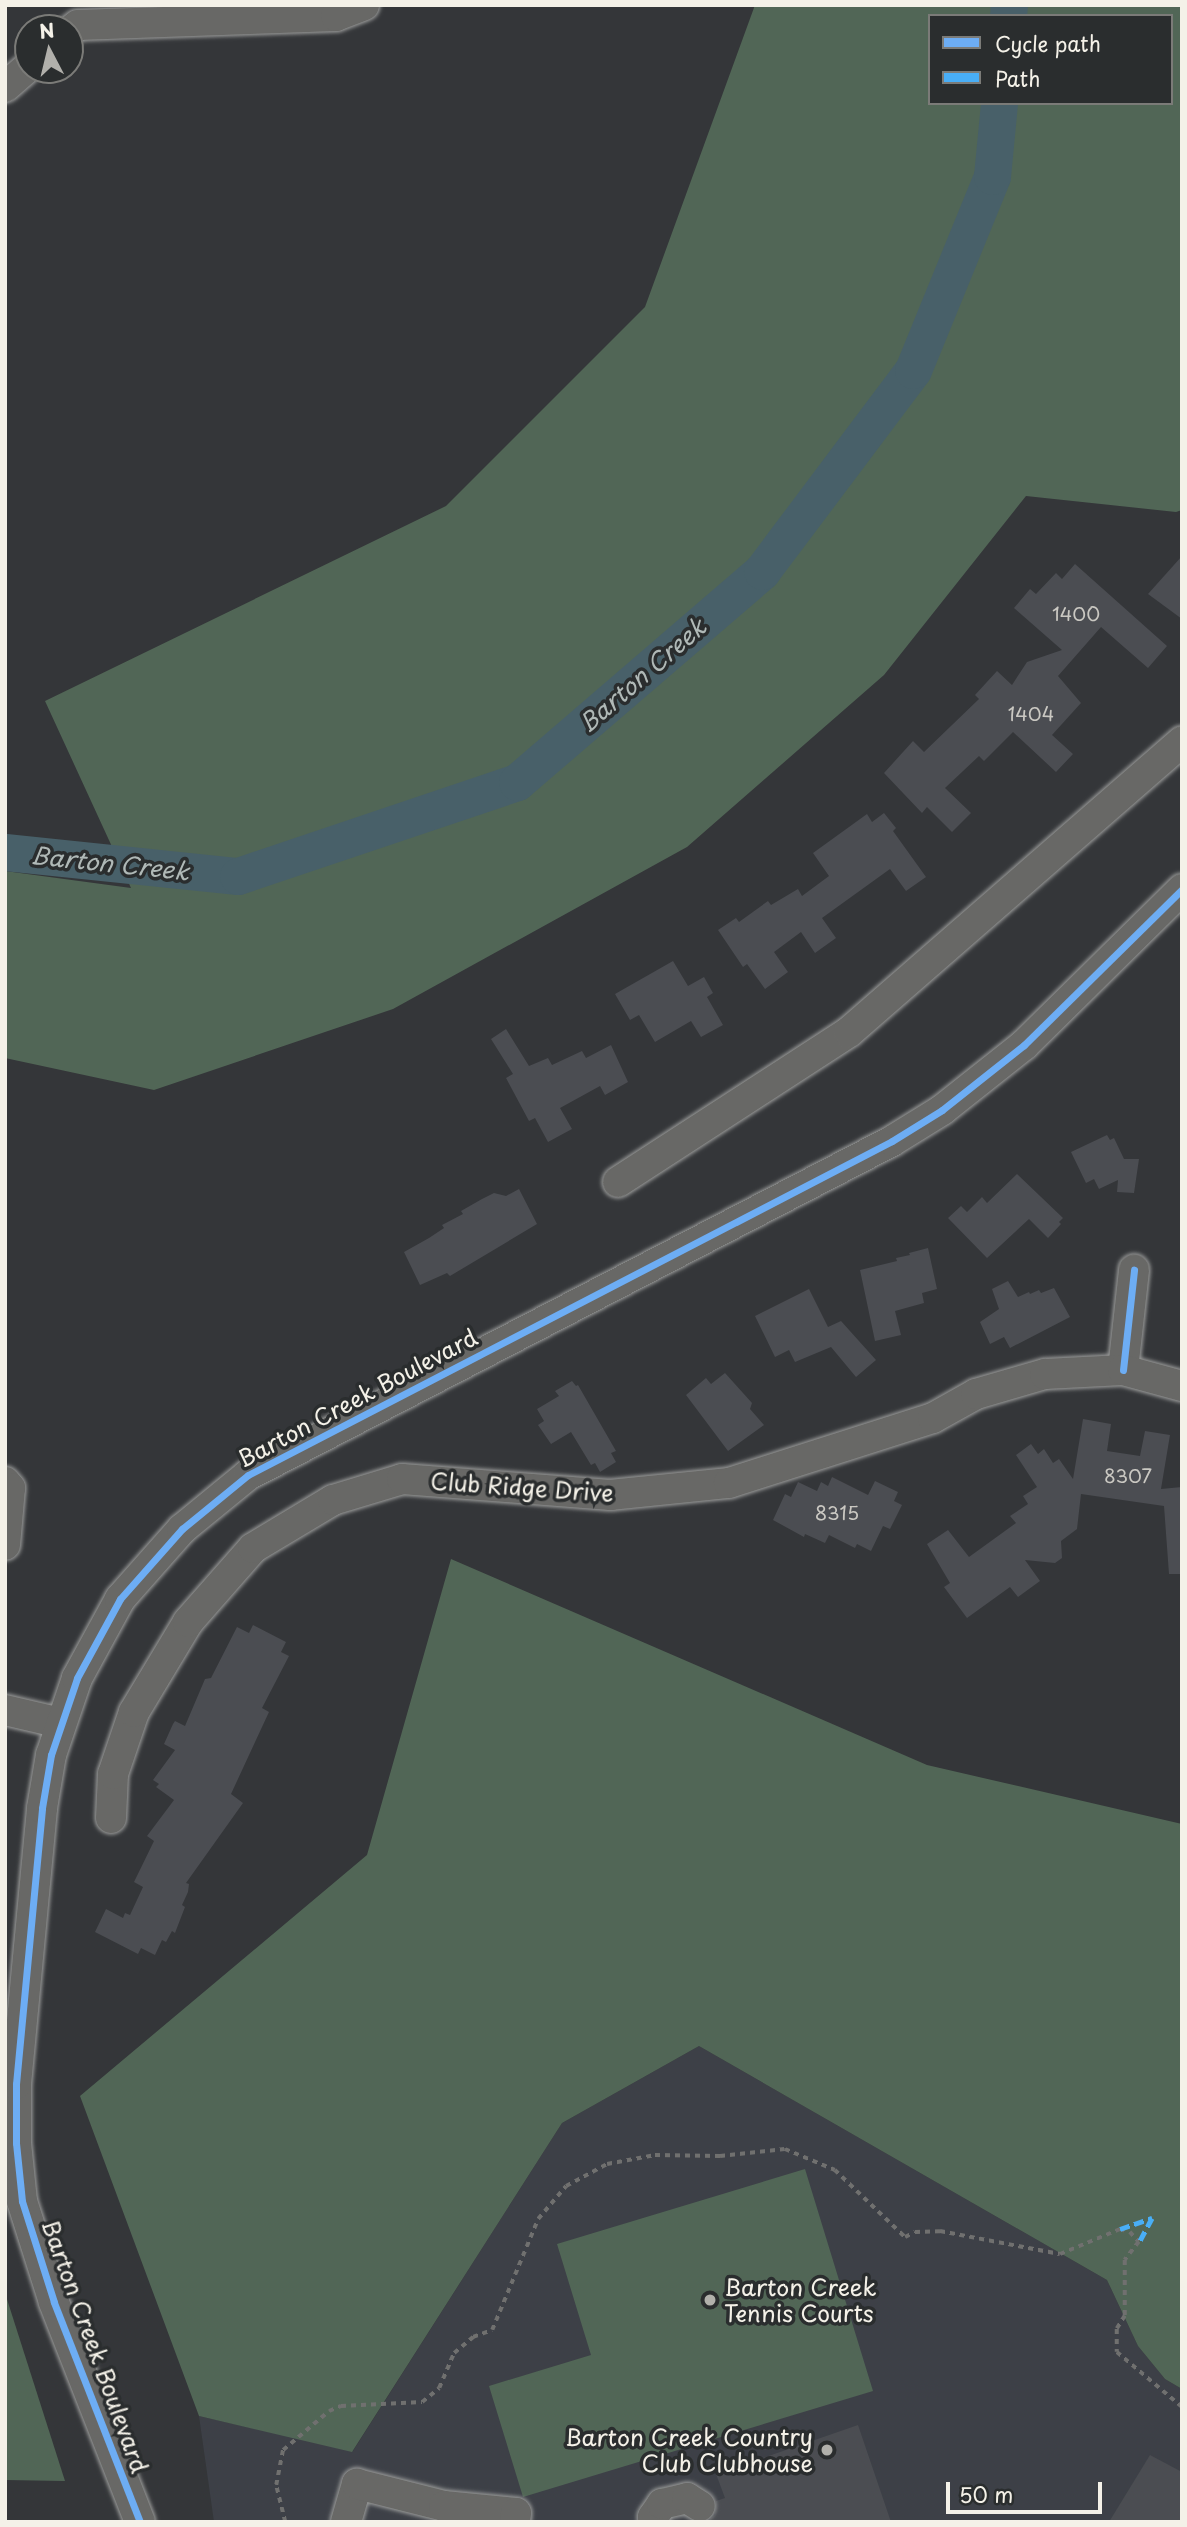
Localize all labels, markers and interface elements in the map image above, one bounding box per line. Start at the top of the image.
north arrow [14,14,84,84]
legend [928,14,1173,105]
text: N [38,15,56,45]
text: Cycle path [995,27,1101,59]
text: Path [995,62,1040,94]
house number: 1400 [1052,603,1100,625]
water label: Barton Creek [572,612,712,738]
house number: 1404 [1008,703,1054,725]
water label: Barton Creek [29,840,191,886]
street label: Barton Creek Boulevard [231,1322,483,1474]
house number: 8307 [1104,1465,1152,1487]
street label: Club Ridge Drive [429,1467,615,1507]
house number: 8315 [815,1502,859,1524]
street label: Barton Creek Boulevard [36,2214,154,2478]
place label: Barton Creek Tennis Courts [724,2273,878,2327]
marker: Barton Creek Tennis Courts [702,2292,718,2308]
place label: Barton Creek Country Club Clubhouse [561,2423,813,2477]
marker: Barton Creek Country Club Clubhouse [819,2442,835,2458]
scale bar [949,2468,1105,2512]
text: 50 m [959,2478,1013,2510]

